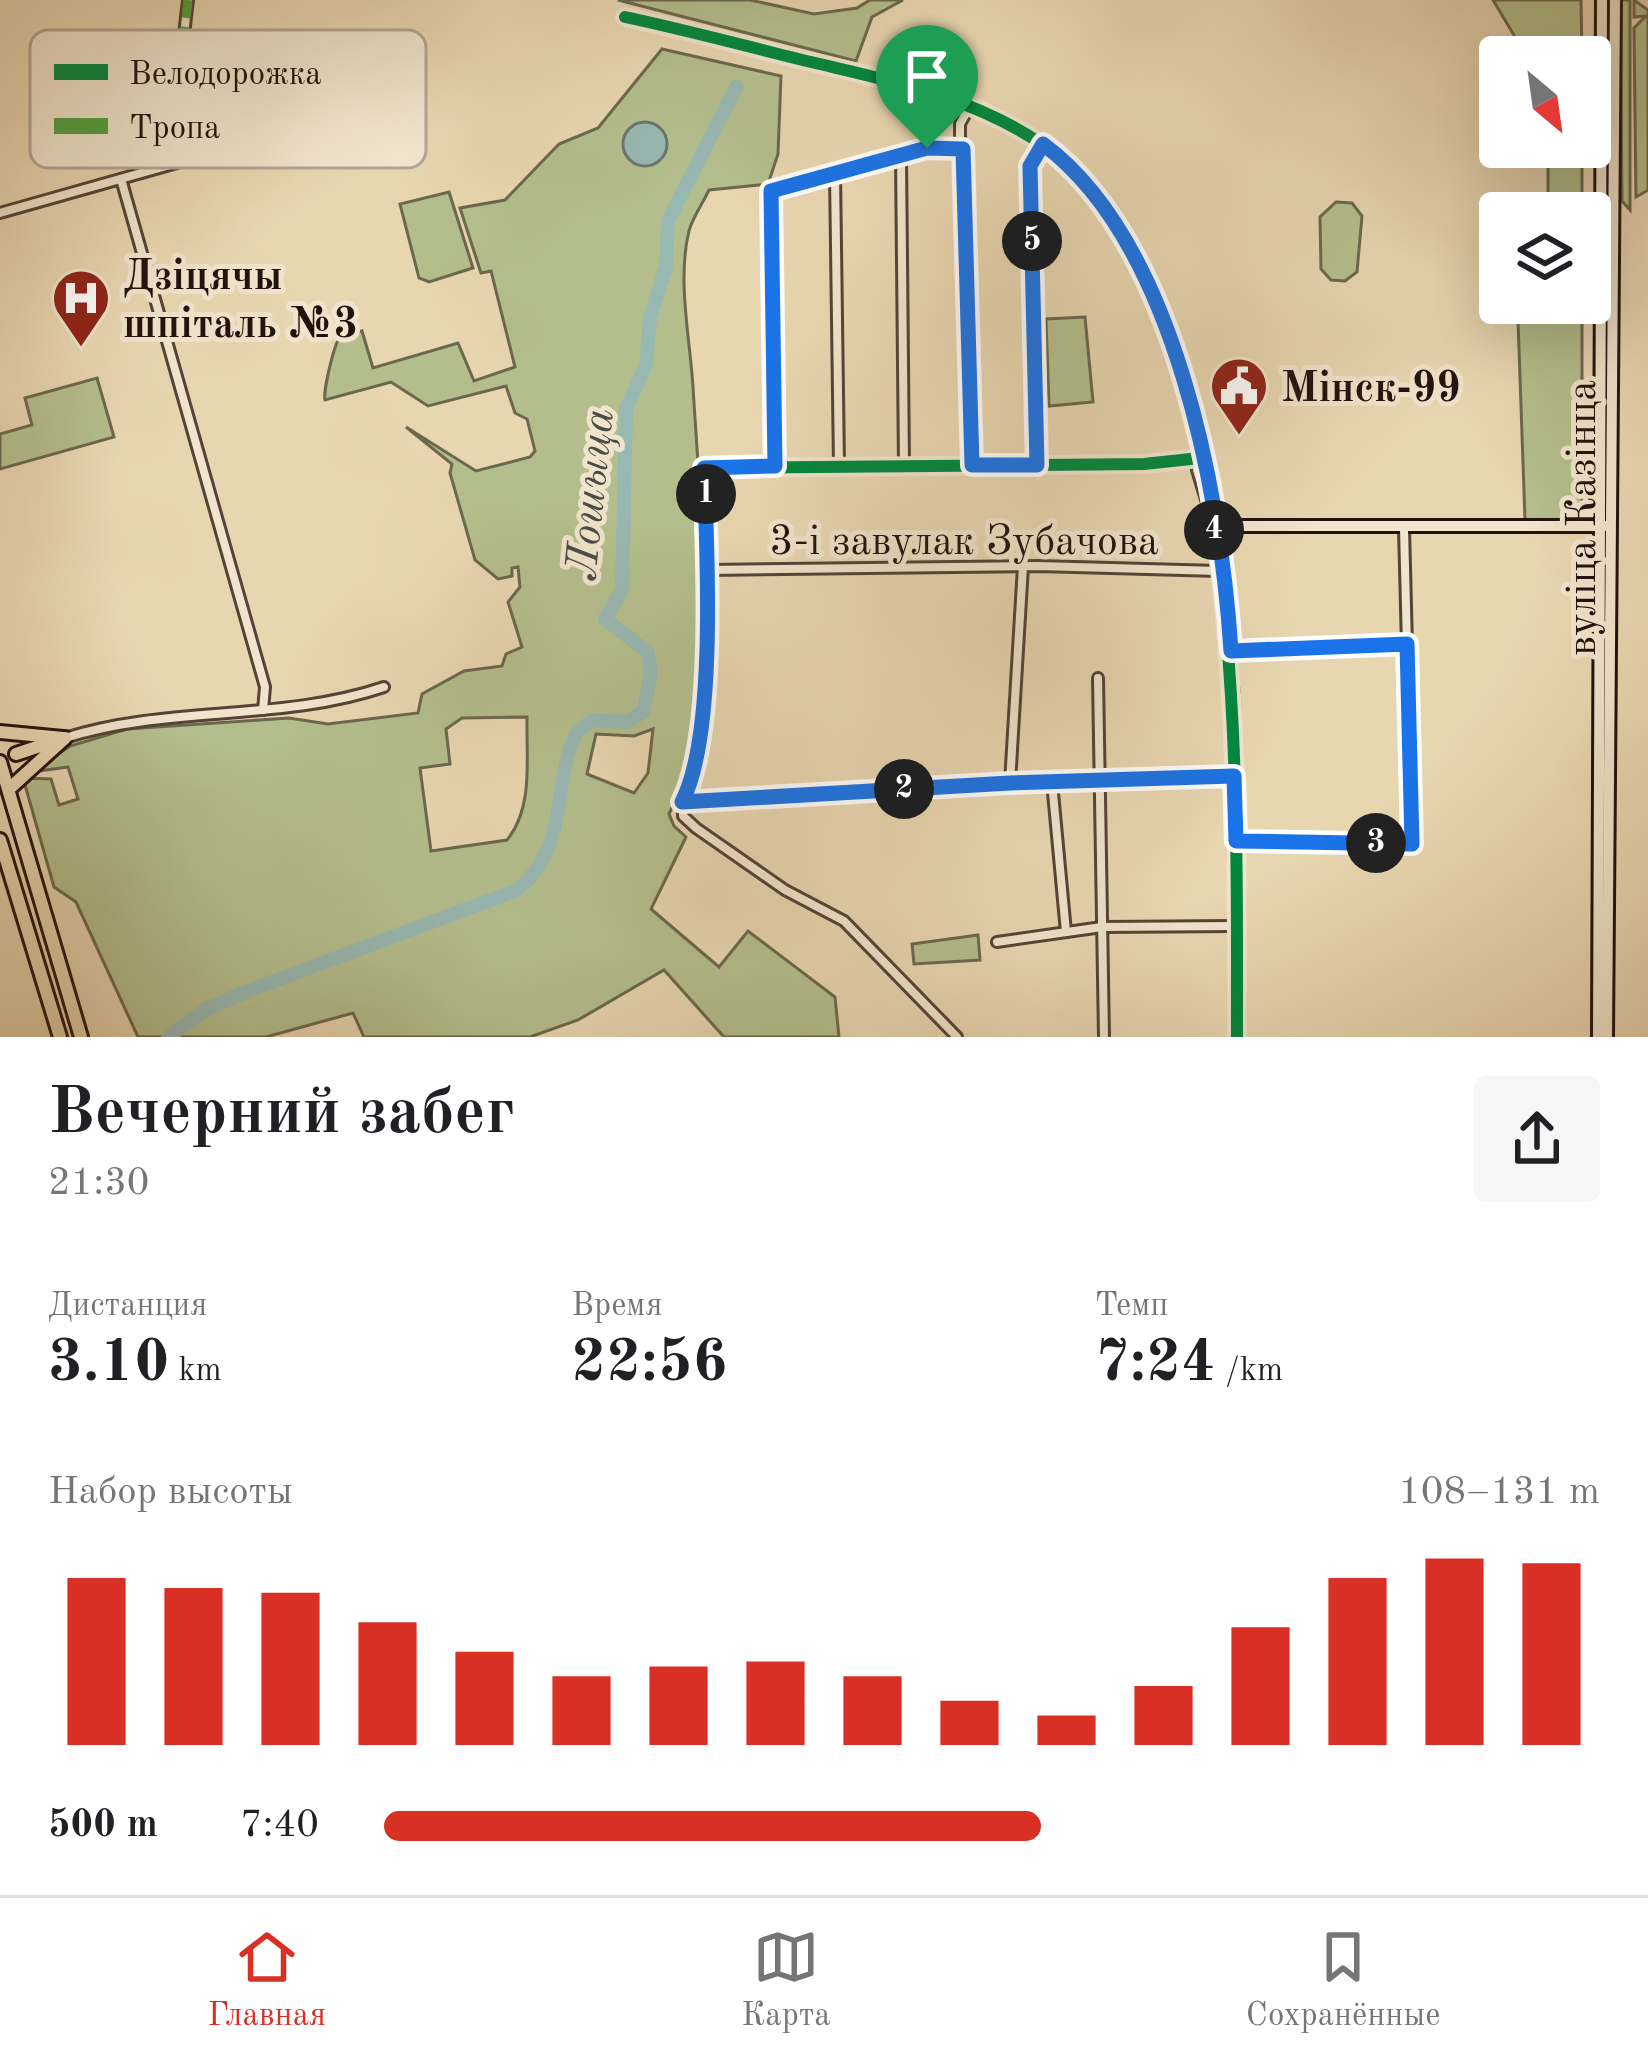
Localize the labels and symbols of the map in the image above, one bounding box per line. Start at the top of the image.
pin [876,25,978,148]
legend [30,30,426,168]
north arrow [1479,36,1611,168]
text: Велодорожка [129,59,322,92]
text: Тропа [129,113,220,146]
pin: 5 [1002,211,1062,271]
place label: Дзіцячы шпіталь №3 [123,257,358,347]
hospital icon: Дзіцячы шпіталь №3 [50,267,112,349]
public building icon: Мінск-99 [1208,355,1270,437]
place label: Мінск-99 [1281,369,1461,411]
street label: вуліца Казінца [1563,380,1605,656]
water label: Лошыца [561,406,624,583]
pin: 1 [676,464,736,524]
pin: 4 [1184,500,1244,560]
street label: 3-і завулак Зубачова [769,522,1159,564]
pin: 2 [874,759,934,819]
pin: 3 [1346,813,1406,873]

